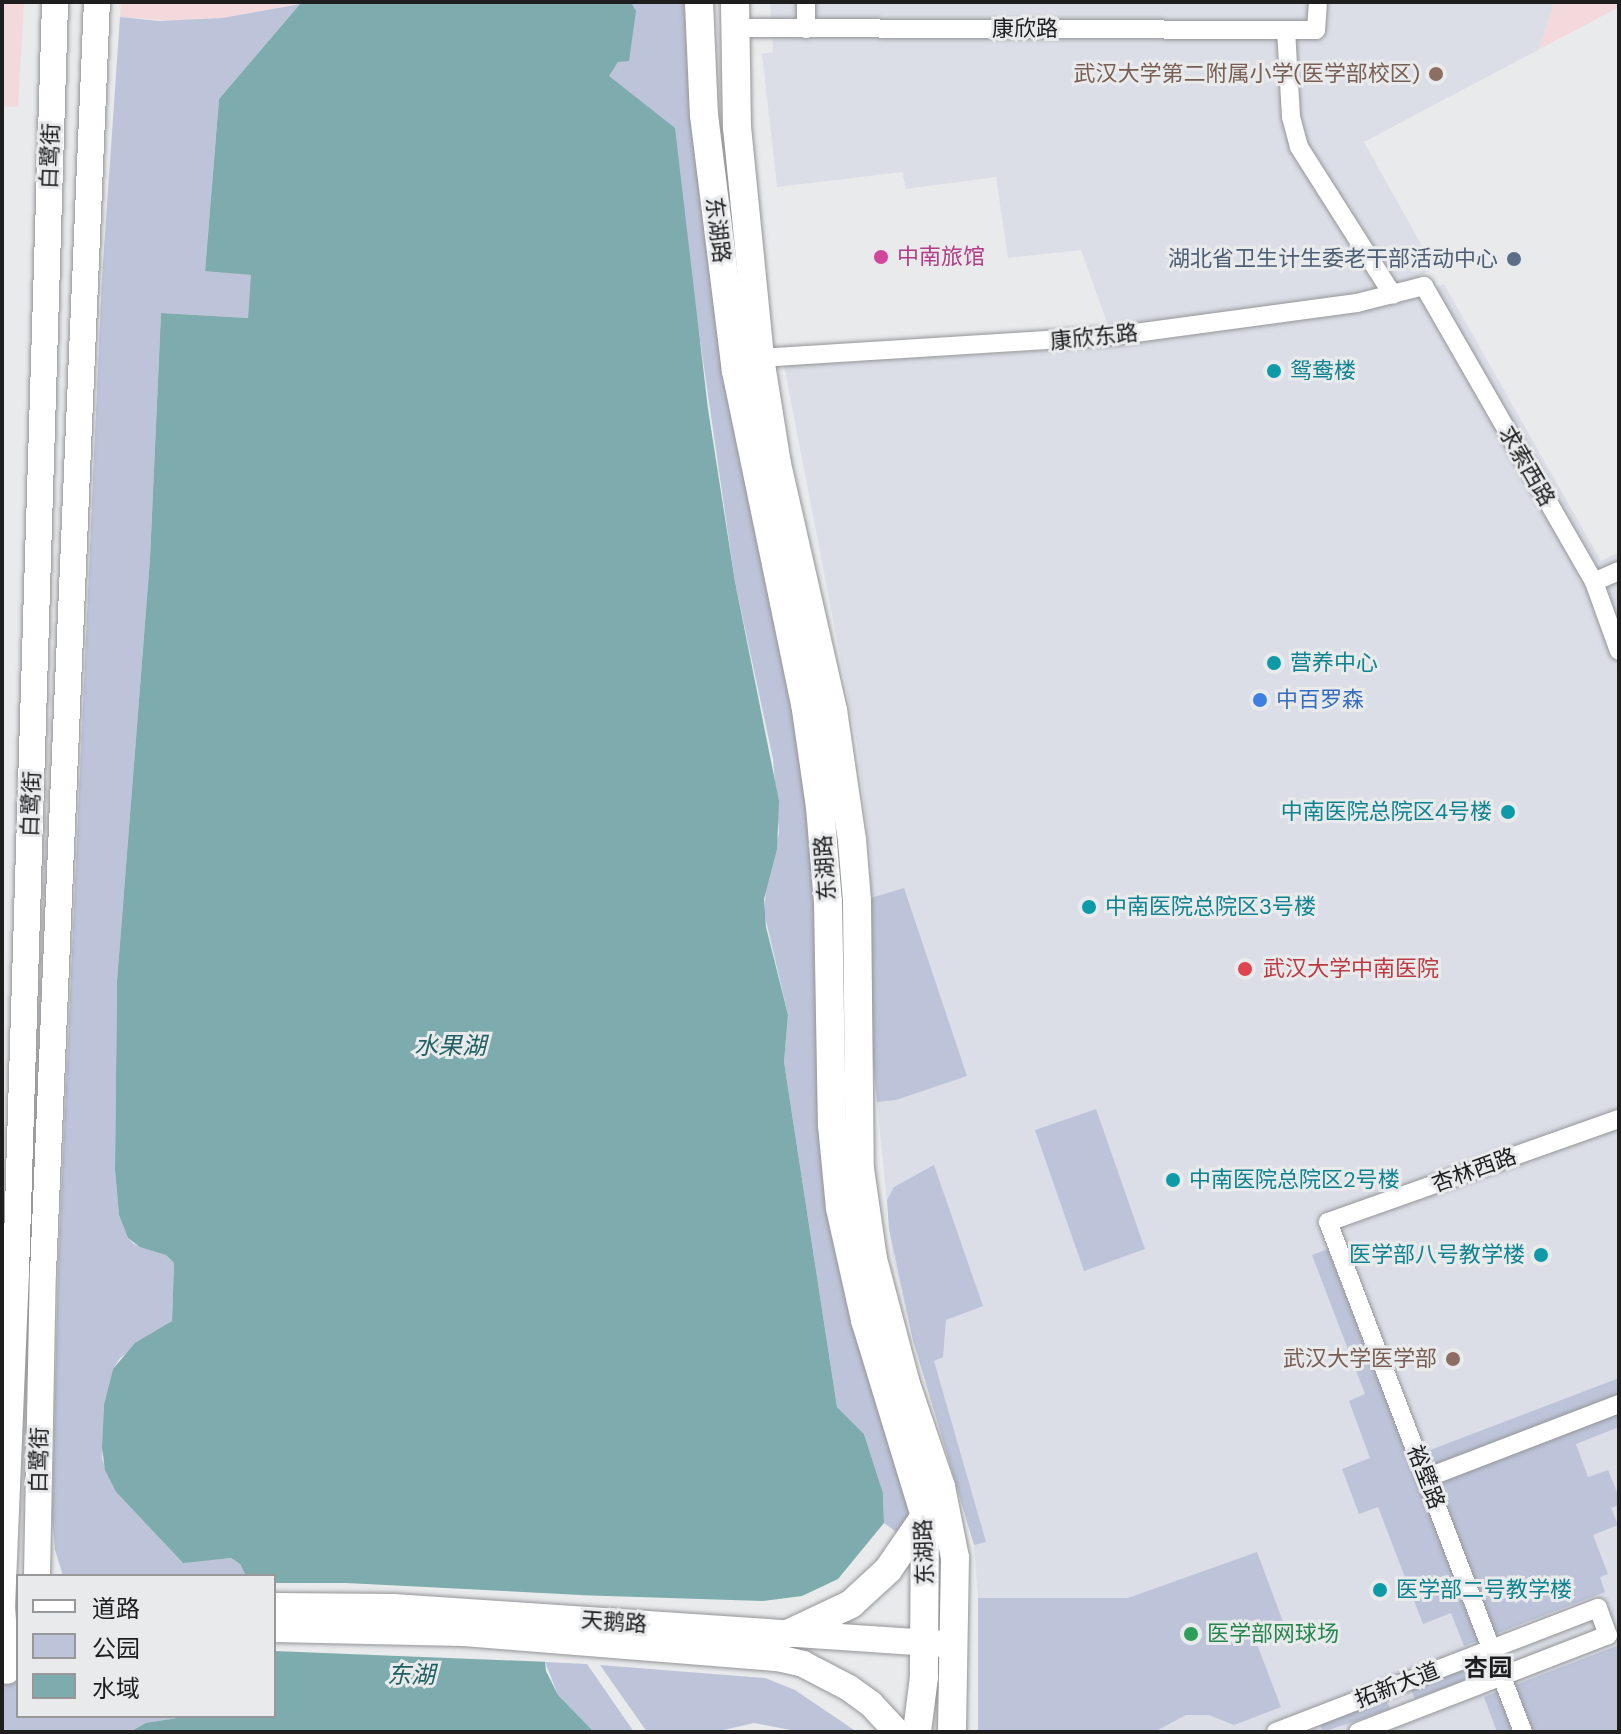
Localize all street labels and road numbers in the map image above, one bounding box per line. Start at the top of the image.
street label: 康欣路 [992,16,1058,42]
street label: 白鹭街 [36,123,64,189]
street label: 东湖路 [701,196,735,264]
street label: 康欣东路 [1049,319,1139,355]
street label: 求索西路 [1494,421,1560,511]
street label: 白鹭街 [17,771,45,837]
street label: 东湖路 [810,834,840,902]
street label: 杏林西路 [1428,1143,1520,1197]
street label: 白鹭街 [25,1427,53,1493]
street label: 裕壁路 [1402,1441,1450,1513]
street label: 东湖路 [910,1519,938,1585]
street label: 天鹅路 [580,1607,648,1637]
street label: 拓新大道 [1351,1657,1443,1713]

